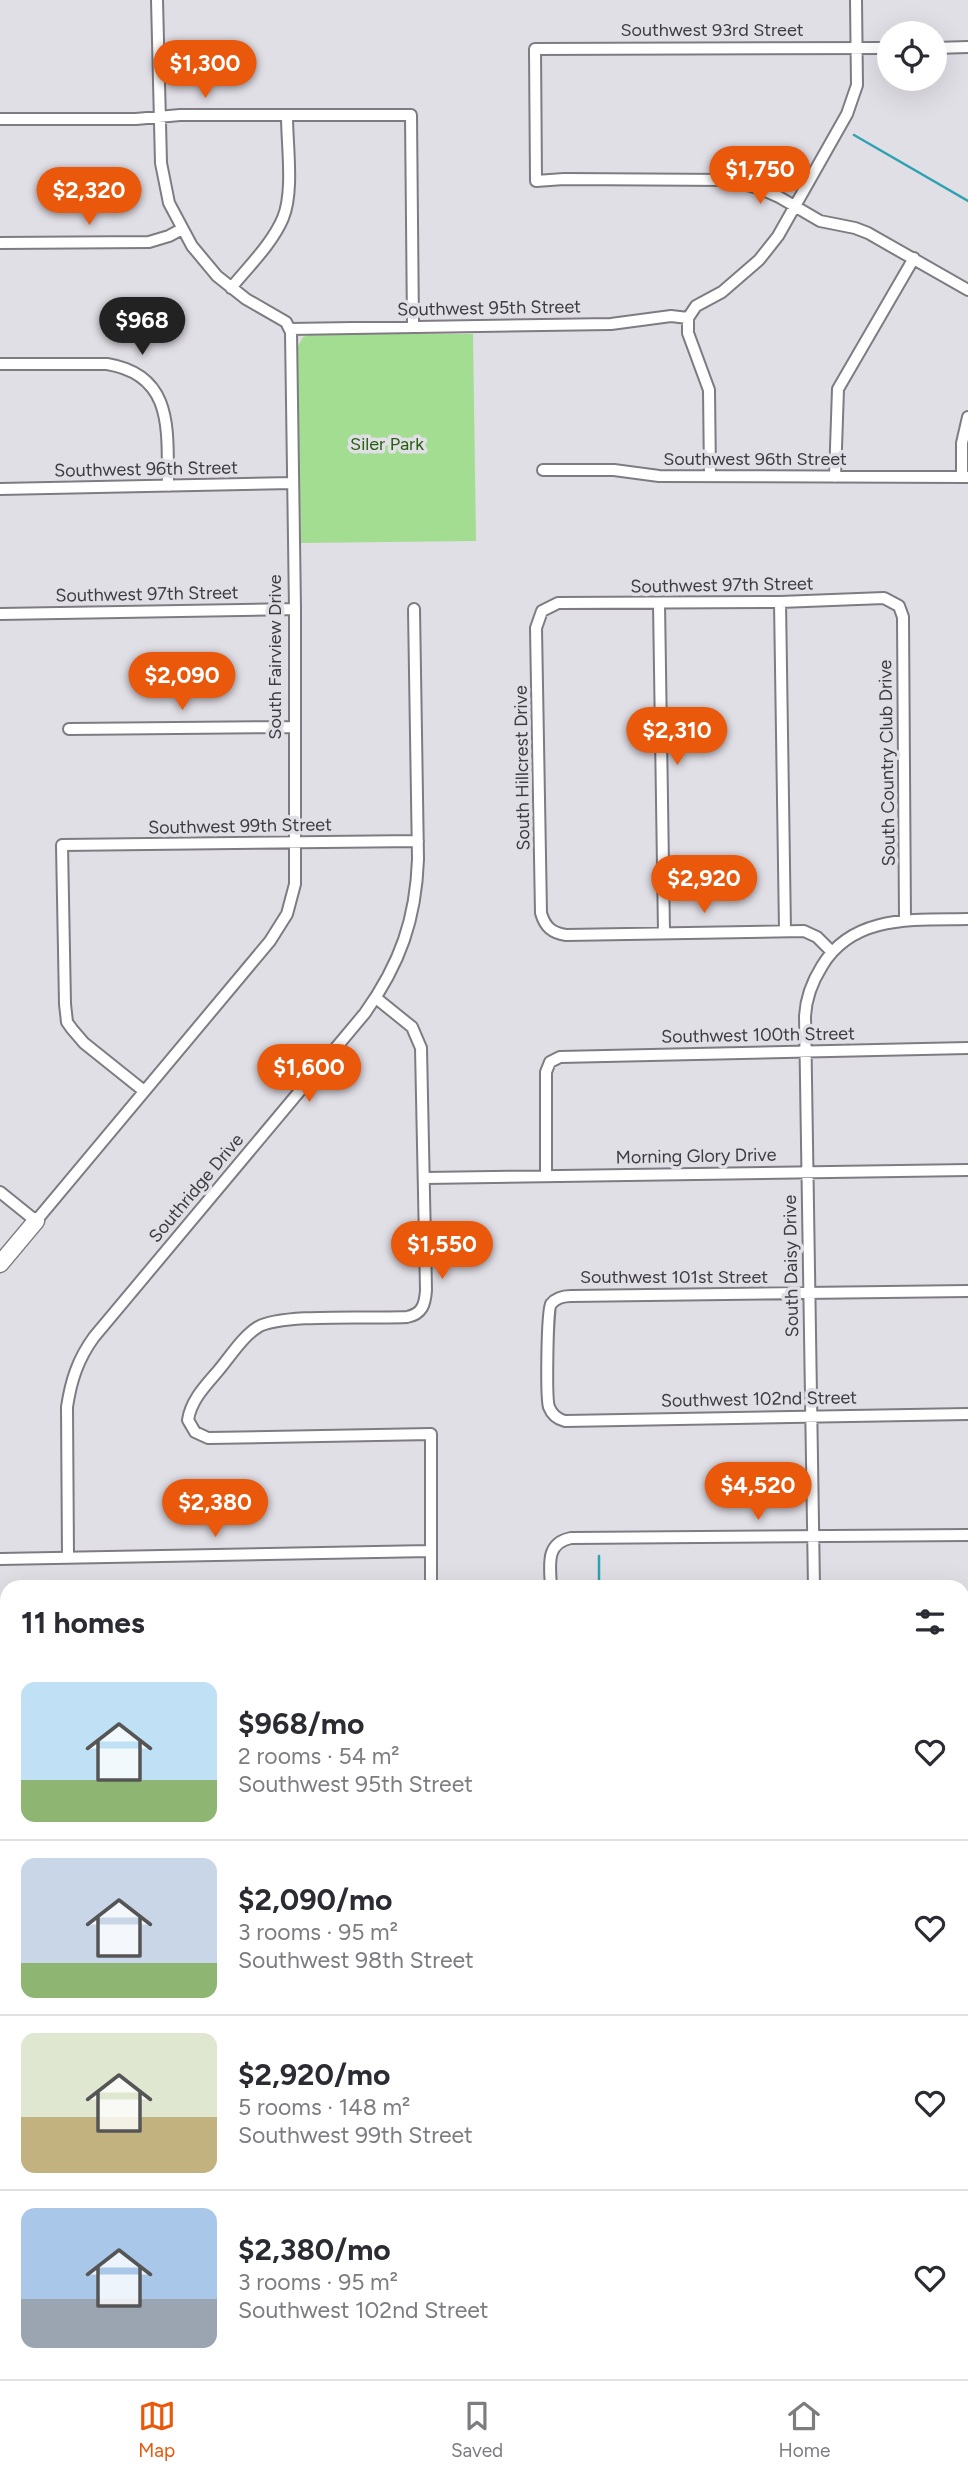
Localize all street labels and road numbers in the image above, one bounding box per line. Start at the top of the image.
street label: Southwest 93rd Street [620,19,804,41]
street label: Southwest 95th Street [397,295,581,321]
street label: Southwest 96th Street [663,448,847,470]
street label: Southwest 96th Street [54,456,238,482]
street label: Southwest 97th Street [630,572,814,598]
street label: South Fairview Drive [264,574,286,740]
street label: Southwest 97th Street [55,581,239,607]
street label: South Country Club Drive [874,659,900,867]
street label: South Hillcrest Drive [510,685,534,851]
street label: Southwest 99th Street [148,813,332,839]
street label: Southwest 100th Street [661,1022,855,1048]
street label: Southridge Drive [144,1129,248,1247]
street label: Morning Glory Drive [615,1144,777,1168]
street label: South Daisy Drive [779,1194,803,1337]
street label: Southwest 101st Street [580,1266,768,1288]
street label: Southwest 102nd Street [661,1386,857,1412]

